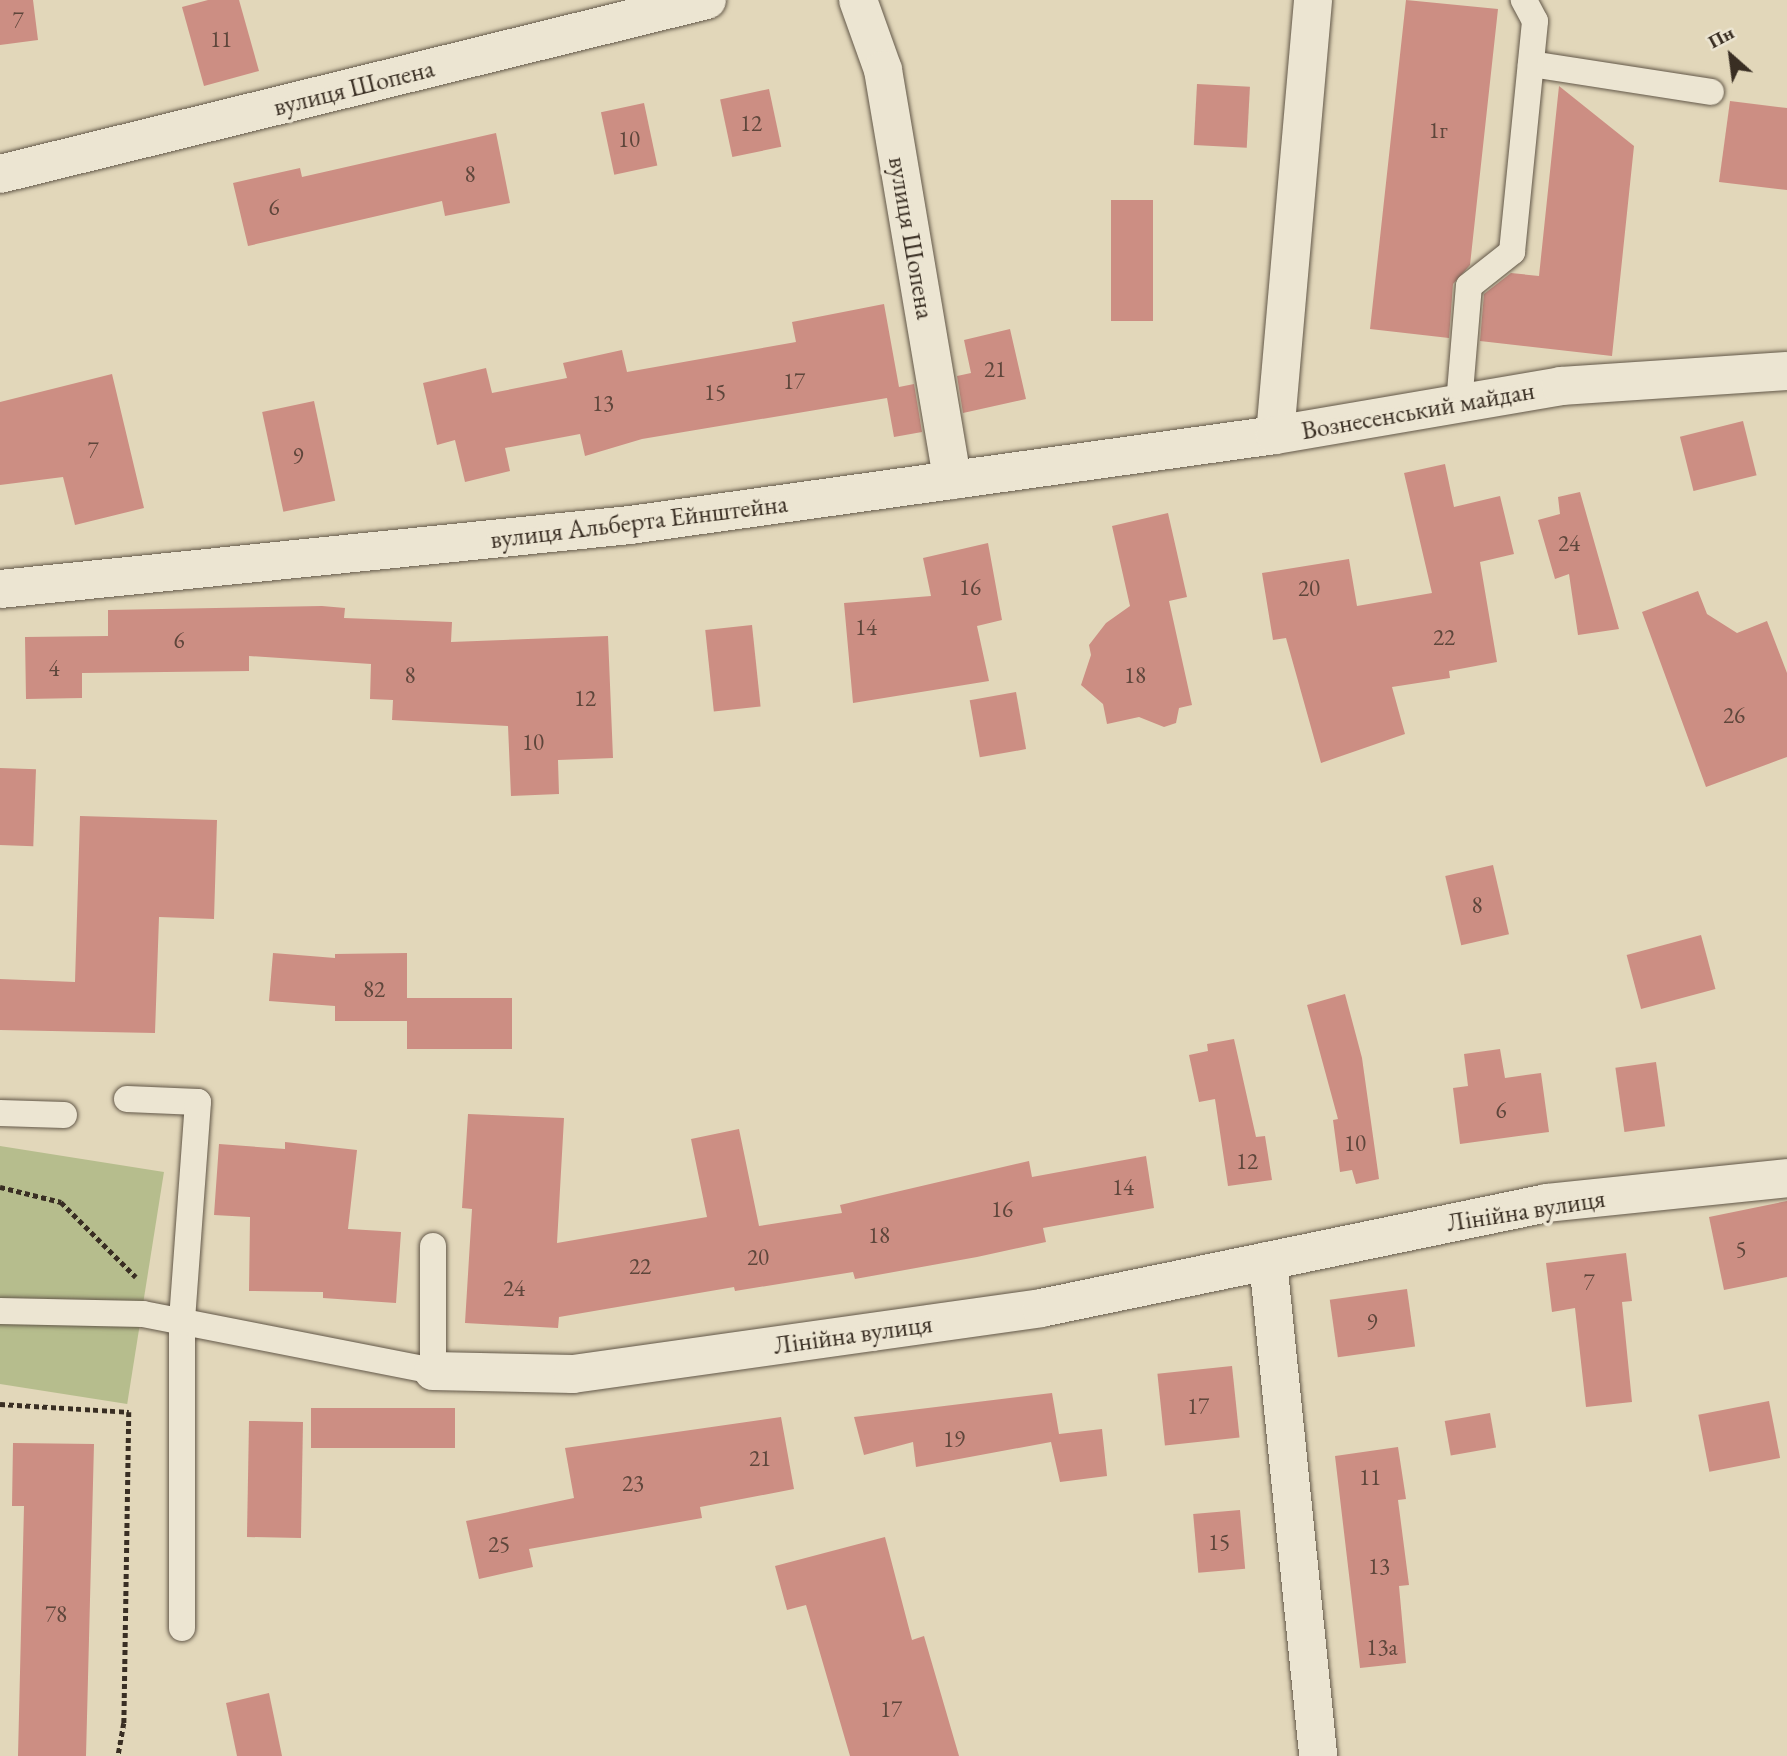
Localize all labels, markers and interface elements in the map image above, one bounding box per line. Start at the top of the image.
house number: 7 [12,6,24,34]
text: Пн [1704,20,1738,54]
north arrow [1696,21,1766,91]
house number: 11 [210,25,232,53]
street label: вулиця Шопена [270,53,438,123]
house number: 12 [740,109,762,137]
house number: 1г [1428,116,1448,144]
house number: 10 [618,125,640,153]
street label: вулиця Шопена [881,154,941,322]
house number: 8 [464,160,476,188]
house number: 6 [268,193,280,221]
house number: 21 [984,355,1006,383]
house number: 17 [783,367,805,395]
street label: Вознесенський майдан [1299,375,1537,447]
house number: 15 [704,378,726,406]
house number: 13 [592,389,614,417]
house number: 7 [87,436,99,464]
house number: 9 [292,442,304,470]
street label: вулиця Альберта Ейнштейна [489,488,789,556]
house number: 24 [1558,529,1580,557]
house number: 16 [959,573,981,601]
house number: 20 [1298,574,1320,602]
house number: 14 [855,613,877,641]
house number: 22 [1433,623,1455,651]
house number: 6 [173,626,185,654]
house number: 4 [48,654,60,682]
house number: 8 [404,661,416,689]
house number: 18 [1124,661,1146,689]
house number: 12 [574,684,596,712]
house number: 26 [1723,701,1745,729]
house number: 10 [522,728,544,756]
house number: 8 [1471,891,1483,919]
house number: 82 [363,975,385,1003]
house number: 6 [1495,1096,1507,1124]
house number: 10 [1344,1129,1366,1157]
house number: 12 [1236,1147,1258,1175]
house number: 14 [1112,1173,1134,1201]
street label: Лінійна вулиця [1444,1183,1608,1239]
house number: 16 [991,1195,1013,1223]
house number: 18 [868,1221,890,1249]
house number: 5 [1735,1235,1747,1263]
house number: 20 [747,1243,769,1271]
house number: 22 [629,1252,651,1280]
house number: 7 [1583,1268,1595,1296]
house number: 24 [503,1274,525,1302]
street label: Лінійна вулиця [772,1308,934,1362]
house number: 9 [1366,1308,1378,1336]
house number: 17 [1187,1392,1209,1420]
house number: 19 [943,1425,965,1453]
house number: 21 [749,1444,771,1472]
house number: 11 [1359,1463,1381,1491]
house number: 23 [622,1469,644,1497]
house number: 15 [1208,1528,1230,1556]
house number: 25 [488,1530,510,1558]
house number: 13 [1368,1552,1390,1580]
house number: 78 [45,1600,67,1628]
house number: 13а [1366,1633,1398,1661]
house number: 17 [880,1695,902,1723]

